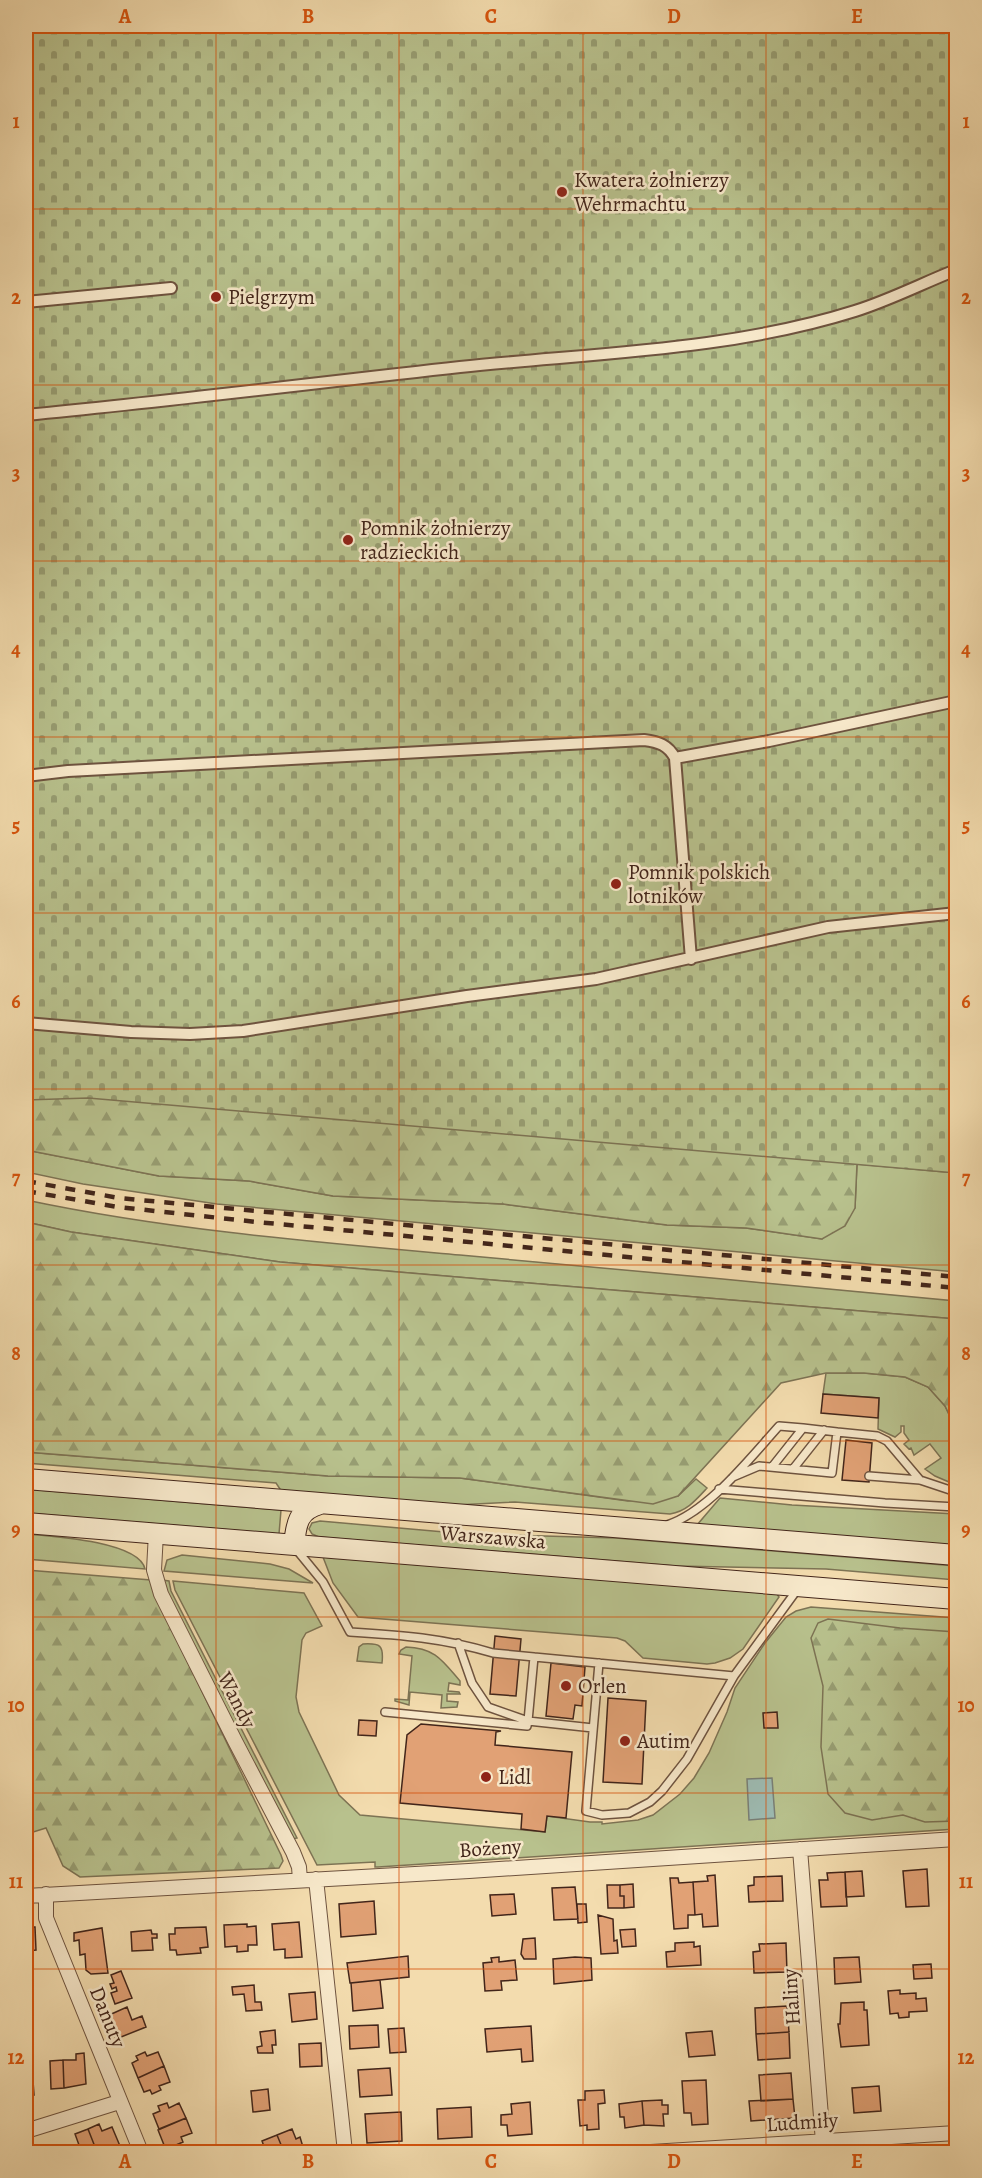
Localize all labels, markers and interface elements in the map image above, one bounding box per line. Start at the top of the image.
text: A [118,3,132,30]
text: B [302,3,314,30]
text: C [485,3,497,30]
text: D [667,3,681,30]
text: E [851,3,863,30]
text: 1 [12,108,20,135]
text: 1 [962,108,970,135]
place label: Kwatera żołnierzy Wehrmachtu [573,166,729,218]
marker: Kwatera żołnierzy Wehrmachtu [555,185,569,199]
place label: Pielgrzym [228,283,315,311]
text: 2 [11,284,21,311]
text: 2 [961,284,971,311]
marker: Pielgrzym [209,290,223,304]
text: 3 [12,460,20,487]
text: 3 [962,460,970,487]
place label: Pomnik żołnierzy radzieckich [360,514,511,566]
marker: Pomnik żołnierzy radzieckich [341,533,355,547]
text: 4 [11,636,21,663]
text: 4 [961,636,971,663]
text: 5 [12,812,20,839]
text: 5 [962,812,970,839]
place label: Pomnik polskich lotników [628,858,770,910]
marker: Pomnik polskich lotników [609,877,623,891]
text: 6 [11,988,21,1015]
text: 6 [961,988,971,1015]
text: 7 [12,1164,21,1191]
text: 7 [962,1164,971,1191]
text: 8 [11,1340,21,1367]
text: 8 [961,1340,971,1367]
text: 9 [11,1516,21,1543]
text: 9 [961,1516,971,1543]
street label: Warszawska [438,1518,547,1556]
street label: Wandy [210,1666,263,1734]
place label: Orlen [578,1672,627,1700]
marker: Orlen [559,1679,573,1693]
text: 10 [7,1692,25,1719]
text: 10 [957,1692,975,1719]
place label: Autim [636,1727,691,1755]
marker: Autim [618,1734,632,1748]
place label: Lidl [498,1763,531,1791]
marker: Lidl [479,1770,493,1784]
street label: Bożeny [458,1832,523,1864]
text: 11 [9,1868,23,1895]
text: 11 [959,1868,973,1895]
street label: Haliny [775,1967,807,2026]
street label: Danuty [83,1982,133,2052]
text: 12 [8,2044,25,2071]
text: 12 [958,2044,975,2071]
street label: Ludmiły [765,2105,839,2138]
text: A [118,2148,132,2175]
text: B [302,2148,314,2175]
text: C [485,2148,497,2175]
text: D [667,2148,681,2175]
text: E [851,2148,863,2175]

